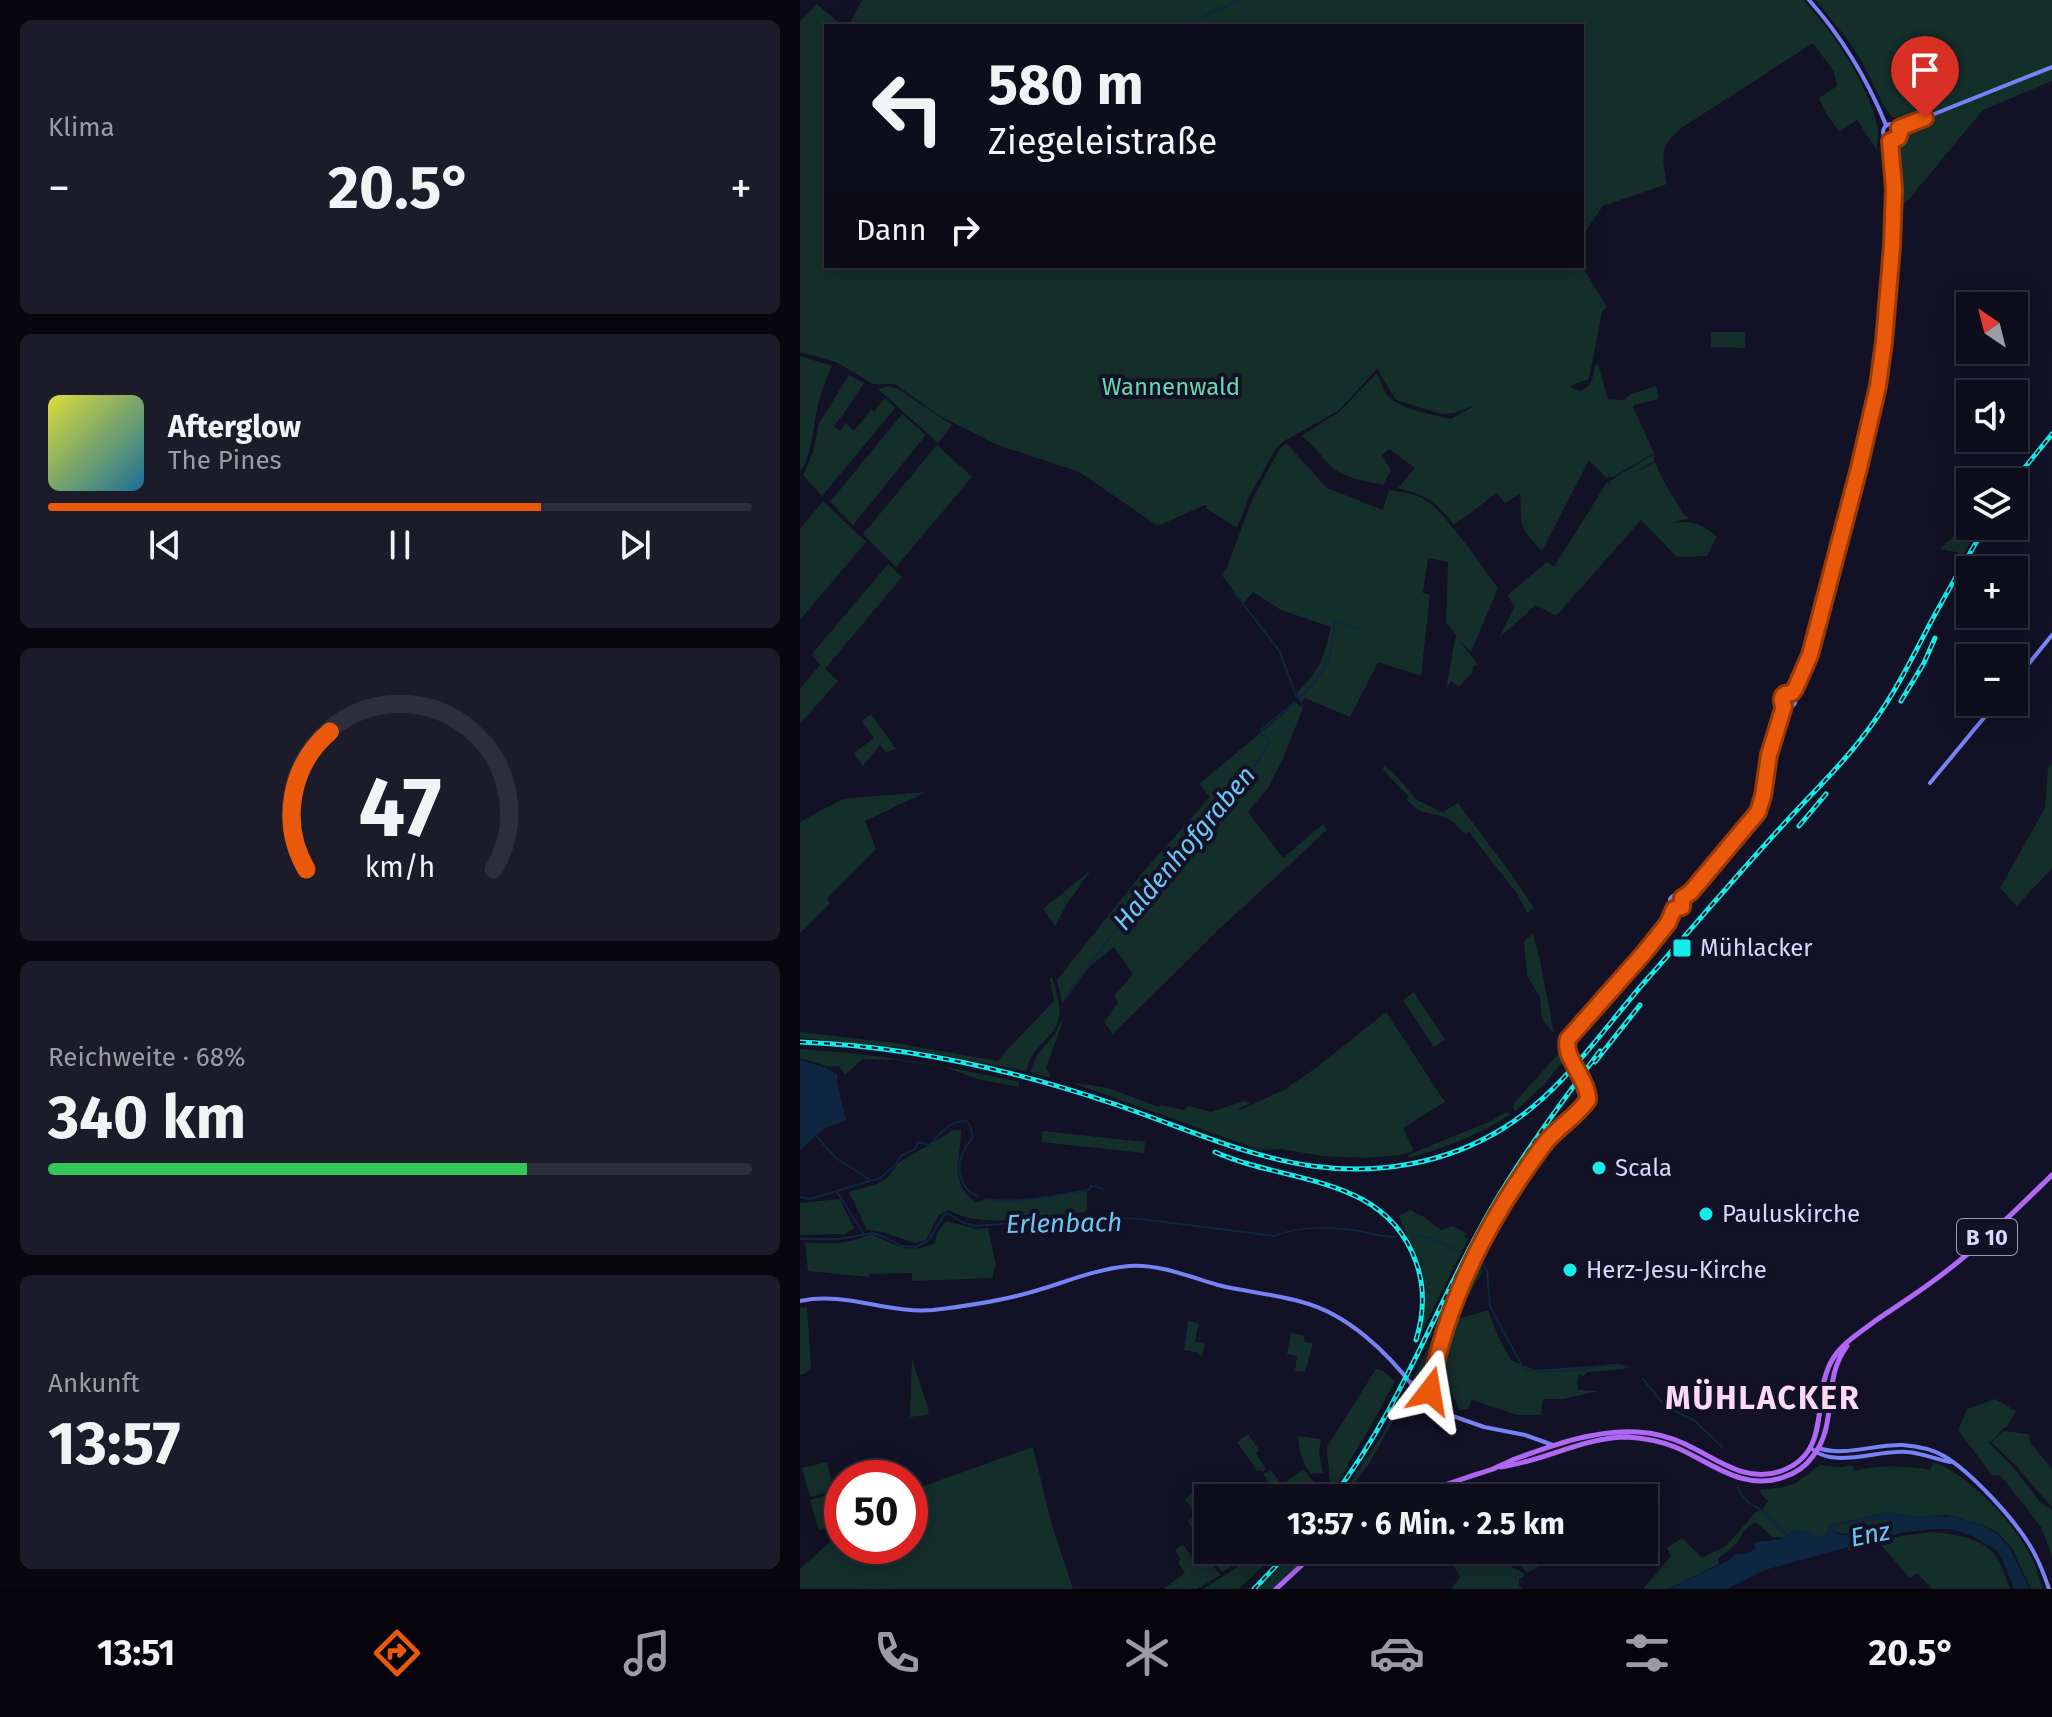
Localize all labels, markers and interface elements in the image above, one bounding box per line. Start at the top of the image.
pin [1891,36,1959,118]
icon: arrive [1903,48,1947,92]
text: 580 m [988,52,1144,119]
icon: left [856,56,960,160]
text: Klima [48,112,115,143]
text: Ziegeleistraße [988,120,1217,164]
text: 20.5° [328,152,472,224]
text: − [48,162,70,215]
text: + [730,162,752,215]
icon: right [943,208,987,252]
text: Dann [856,212,927,248]
north arrow [1956,292,2028,364]
map controls [1956,292,2028,716]
park label: Wannenwald [1102,373,1240,401]
button: sound [1956,380,2028,452]
text: Afterglow [168,409,301,445]
text: The Pines [168,445,282,476]
button: layers [1956,468,2028,540]
icon: previous [143,523,187,567]
icon: pause [378,523,422,567]
icon: next [613,523,657,567]
button: + [1956,556,2028,628]
button: − [1956,644,2028,716]
text: 47 [358,758,442,858]
water label: Haldenhofgraben [1107,760,1262,937]
text: km/h [365,851,435,886]
place label: Mühlacker [1700,934,1813,962]
marker: Mühlacker [1671,937,1693,959]
text: Reichweite · 68% [48,1042,246,1073]
text: 340 km [48,1082,246,1154]
place label: Scala [1615,1154,1672,1182]
marker: Scala [1590,1159,1608,1177]
place label: Pauluskirche [1722,1200,1860,1228]
marker: Pauluskirche [1697,1205,1715,1223]
water label: Erlenbach [1005,1207,1123,1240]
road number: B 10 [1957,1219,2017,1255]
place label: Herz-Jesu-Kirche [1586,1256,1767,1284]
marker: Herz-Jesu-Kirche [1561,1261,1579,1279]
position arrow [1388,1349,1472,1433]
text: Ankunft [48,1368,140,1399]
district label: MÜHLACKER [1665,1378,1861,1417]
text: 13:57 [48,1408,180,1480]
speed limit sign: 50 [824,1460,928,1564]
text: 13:57 · 6 Min. · 2.5 km [1287,1506,1565,1542]
water label: Enz [1848,1515,1893,1554]
icon: directions [369,1625,425,1681]
icon: music [619,1625,675,1681]
icon: phone [869,1625,925,1681]
icon: climate [1119,1625,1175,1681]
icon: car [1369,1625,1425,1681]
icon: filters [1619,1625,1675,1681]
text: 13:51 [97,1631,175,1675]
text: 20.5° [1869,1631,1955,1675]

